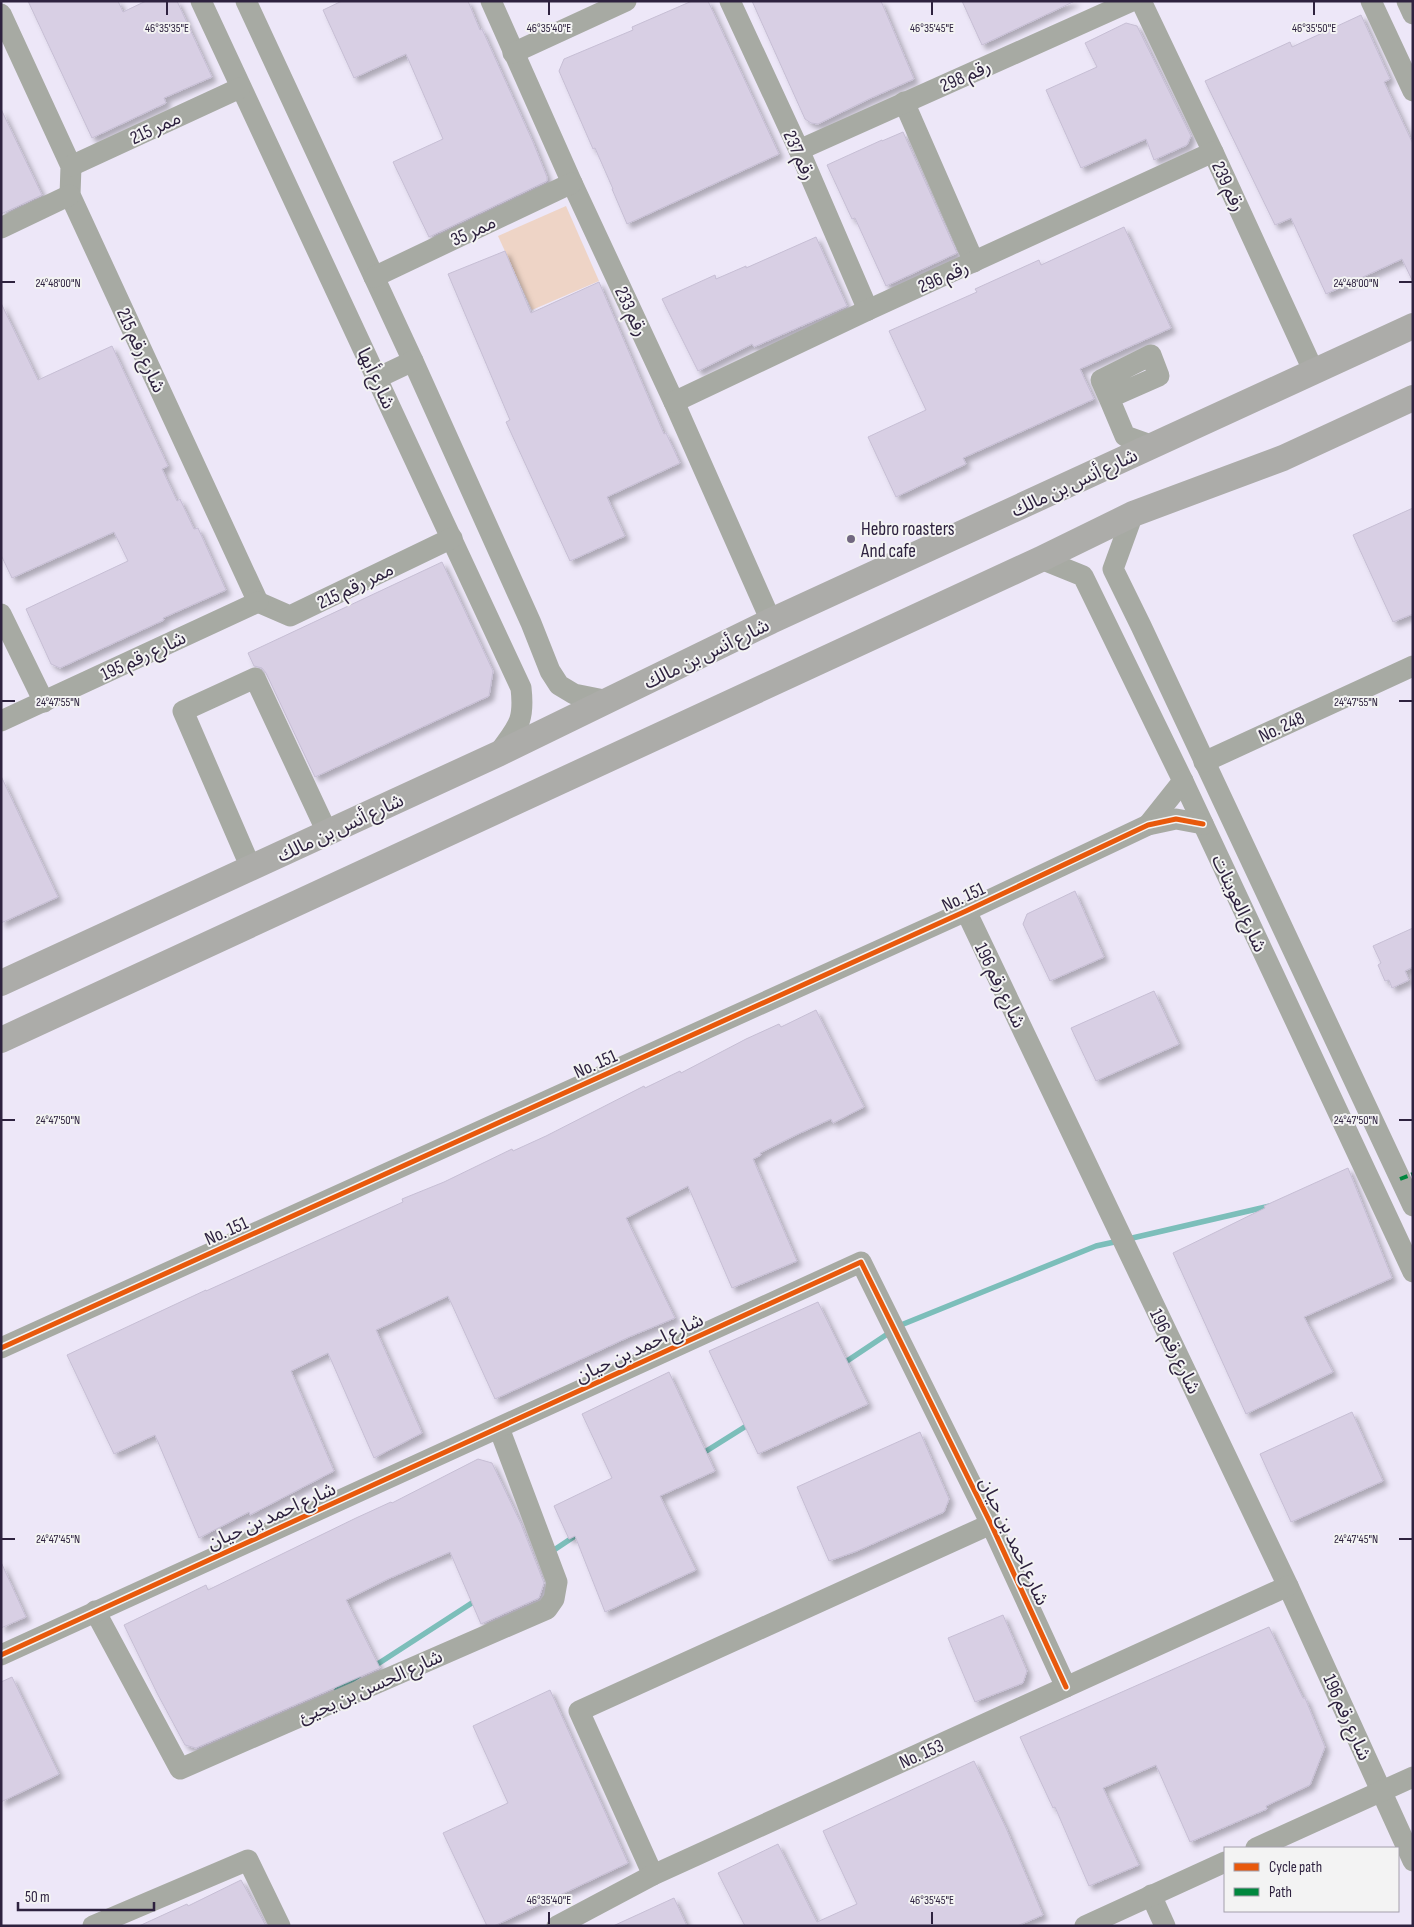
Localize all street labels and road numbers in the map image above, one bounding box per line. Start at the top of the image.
street label: رقم 298 [937,55,995,100]
street label: ممر 215 [126,107,185,150]
street label: رقم 237 [776,127,820,185]
street label: رقم 239 [1204,158,1249,216]
street label: ممر 35 [447,211,500,252]
street label: رقم 296 [915,256,973,301]
street label: رقم 233 [607,283,652,341]
street label: شارع رقم 215 [109,305,170,397]
street label: شارع أبها [351,344,400,413]
street label: شارع أنس بن مالك [1008,444,1142,524]
street label: ممر رقم 215 [314,558,399,617]
street label: شارع أنس بن مالك [640,614,774,696]
street label: شارع رقم 195 [97,627,191,688]
street label: No. 248 [1255,707,1308,748]
street label: شارع أنس بن مالك [274,789,408,869]
street label: شارع العوينات [1205,851,1271,956]
street label: No. 151 [938,877,989,917]
street label: شارع رقم 196 [967,939,1030,1033]
street label: No. 151 [570,1045,621,1084]
street label: No. 151 [201,1212,252,1251]
street label: شارع رقم 196 [1142,1305,1205,1399]
street label: شارع احمد بن حيان [572,1309,708,1389]
street label: شارع احمد بن حيان [973,1474,1053,1610]
street label: شارع احمد بن حيان [204,1478,340,1556]
street label: شارع الحسن بن يحيئ [295,1645,447,1730]
street label: شارع رقم 196 [1316,1671,1376,1765]
street label: No. 153 [896,1734,947,1774]

